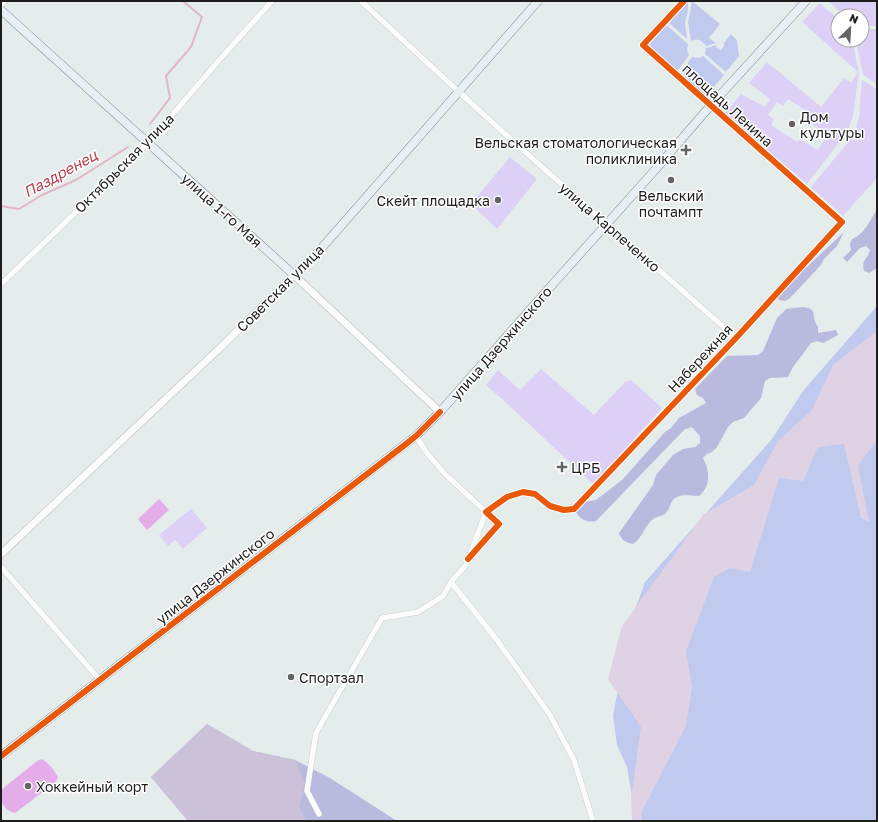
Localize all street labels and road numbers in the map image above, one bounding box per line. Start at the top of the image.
street label: площадь Ленина [679,60,777,150]
street label: Октябрьская улица [71,110,177,216]
street label: улица 1-го Мая [178,169,266,251]
street label: улица Карпеченко [556,179,664,275]
street label: Советская улица [233,241,327,335]
street label: улица Дзержинского [447,283,555,403]
street label: Набережная [664,320,736,396]
street label: улица Дзержинского [153,525,277,627]

